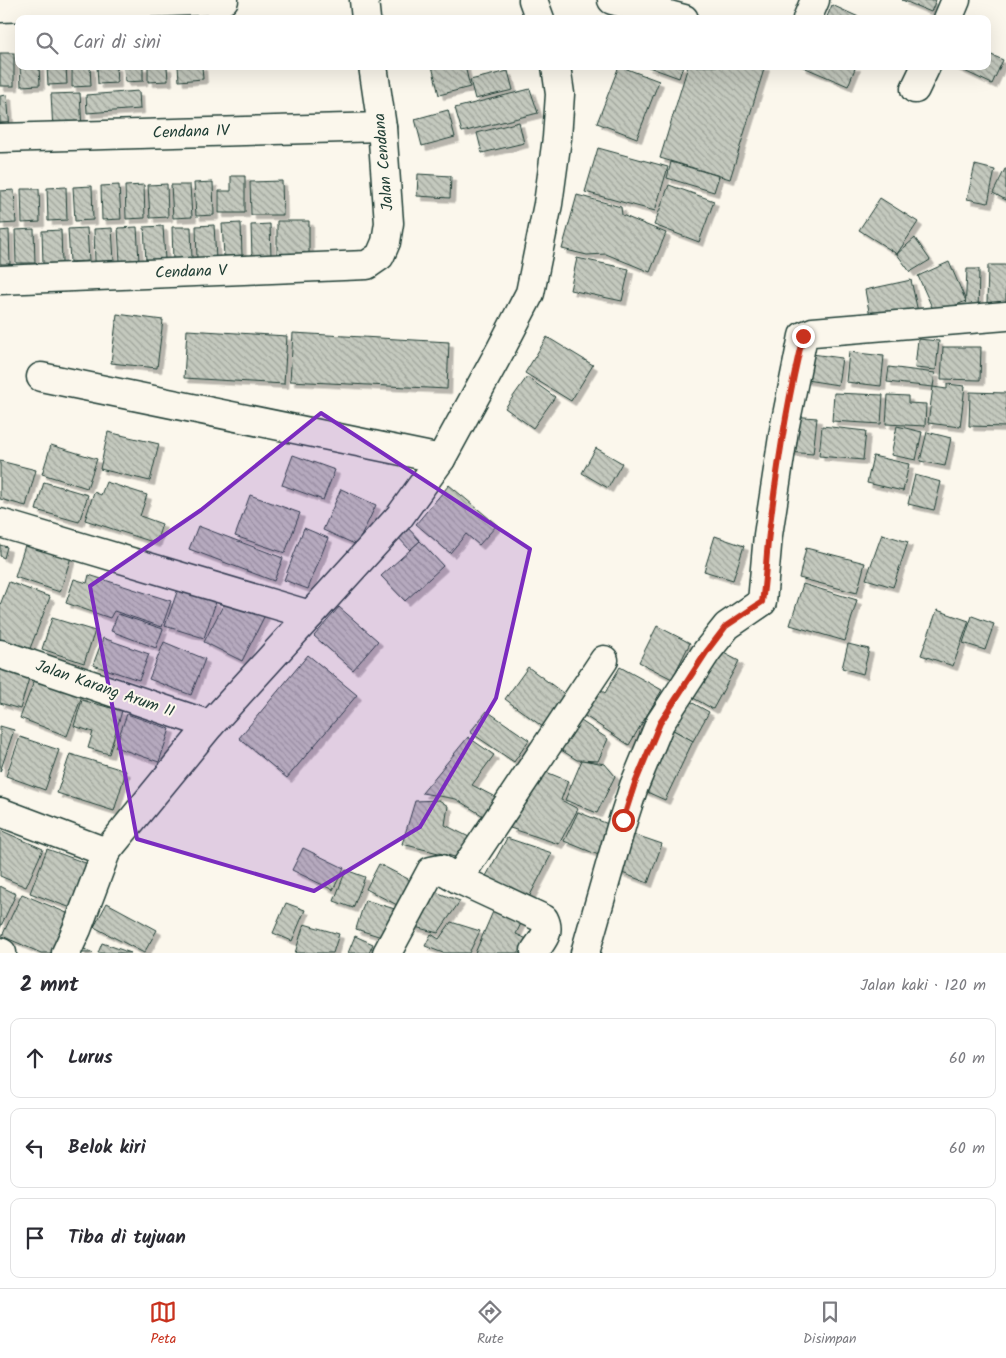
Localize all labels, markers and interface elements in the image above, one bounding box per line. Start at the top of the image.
search box [15,15,991,70]
text: Cari di sini [73,28,161,58]
icon: search [33,29,61,57]
street label: Jalan Cendana [367,112,401,212]
street label: Cendana IV [152,118,231,146]
street label: Cendana V [155,258,229,286]
route end [792,325,815,348]
street label: Jalan Karang Arum II [32,654,178,725]
route start [612,809,635,832]
text: 2 mnt [20,969,79,1002]
text: Jalan kaki · 120 m [860,973,986,998]
text: Lurus [68,1043,113,1073]
icon: ahead [21,1044,49,1072]
text: 60 m [949,1046,985,1071]
text: Belok kiri [68,1133,146,1163]
icon: left [21,1134,49,1162]
text: 60 m [949,1136,985,1161]
text: Tiba di tujuan [68,1223,186,1253]
icon: arrive [21,1224,49,1252]
tab: Peta [149,1298,177,1350]
tab: Rute [476,1298,504,1350]
tab: Disimpan [803,1298,857,1350]

